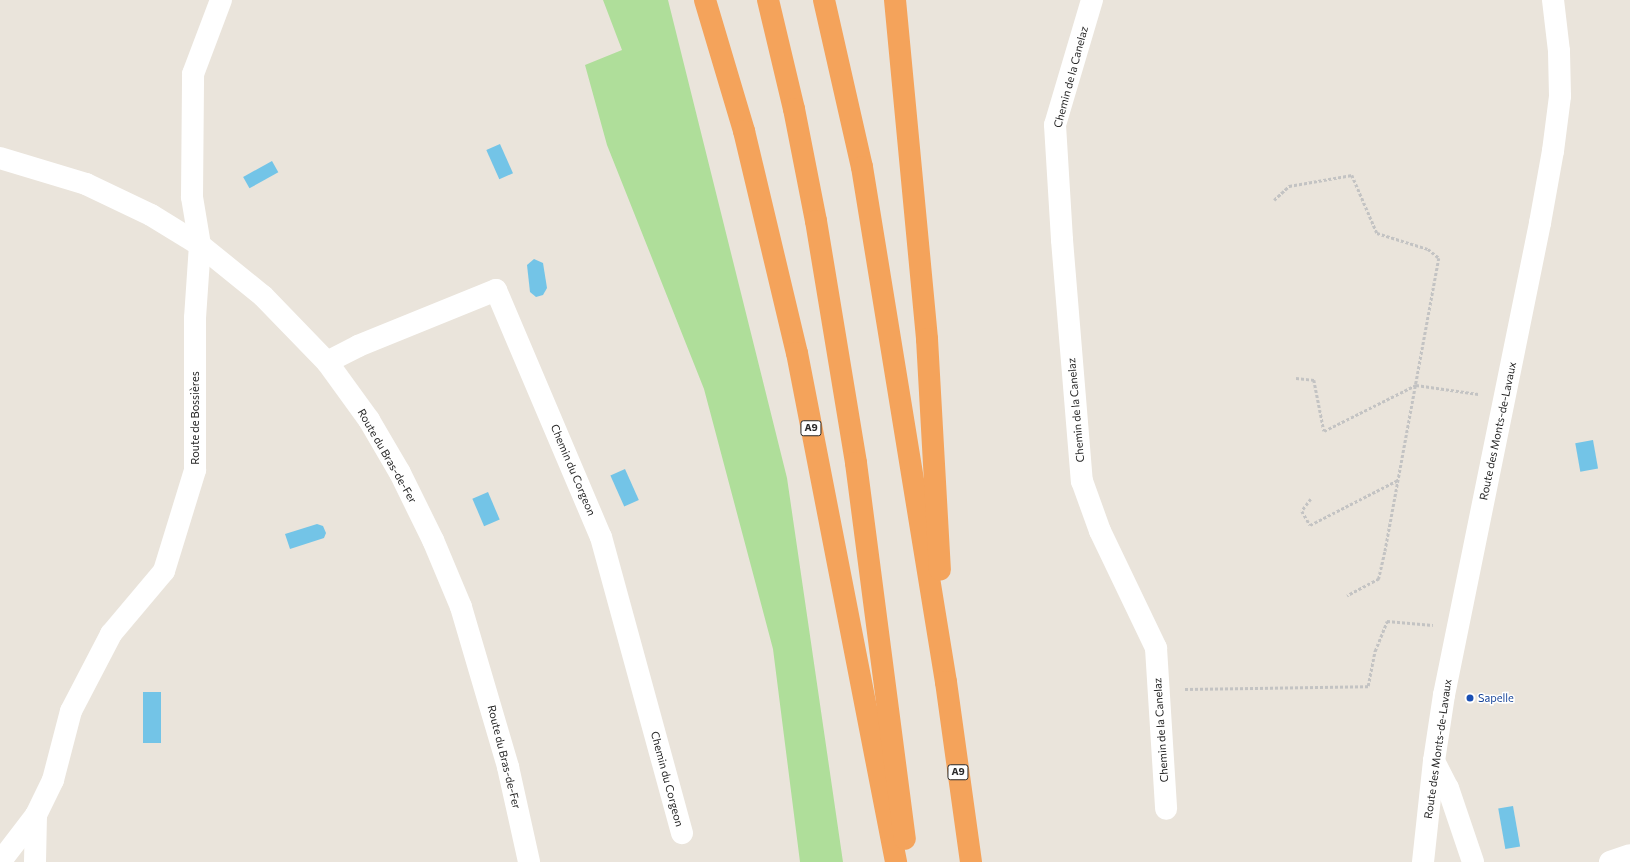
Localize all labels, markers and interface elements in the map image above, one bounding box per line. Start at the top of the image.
street label: Chemin de la Canelaz [1051,25,1091,129]
street label: Chemin de la Canelaz [1065,357,1087,463]
street label: Route des Monts-de-Lavaux [1477,361,1519,501]
street label: Route de Bossières [188,371,202,465]
street label: Route du Bras-de-Fer [355,407,419,505]
road number: A9 [800,420,822,436]
street label: Chemin du Corgeon [548,422,598,518]
street label: Chemin de la Canelaz [1151,677,1171,783]
street label: Route des Monts-de-Lavaux [1422,678,1454,820]
place label: Sapelle [1478,691,1514,705]
marker: Sapelle [1465,693,1475,703]
street label: Route du Bras-de-Fer [485,704,523,810]
street label: Chemin du Corgeon [648,730,686,828]
road number: A9 [947,764,969,780]

